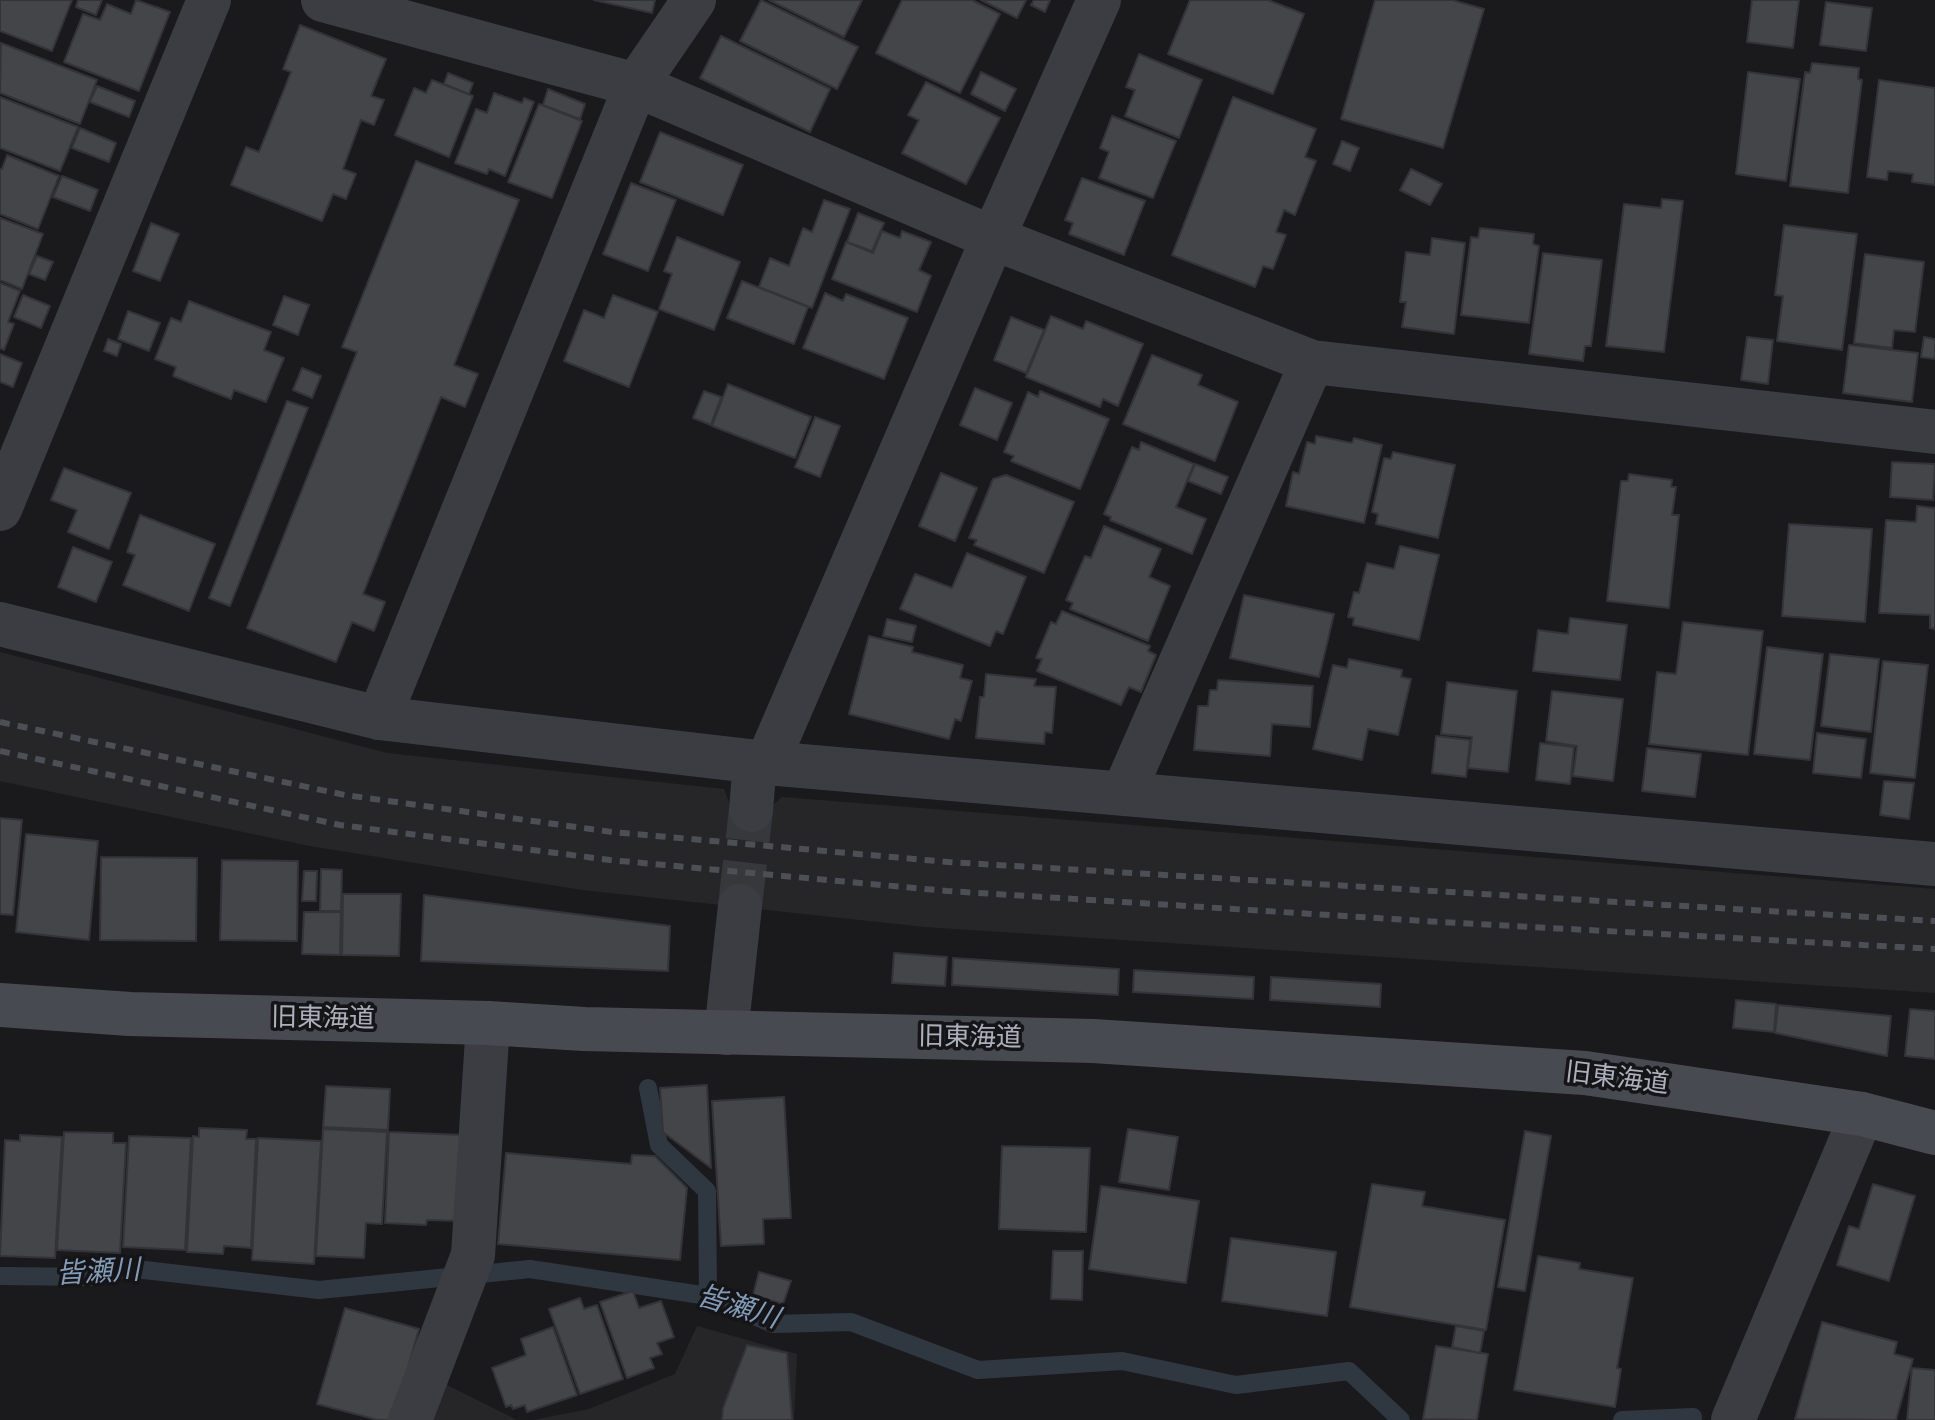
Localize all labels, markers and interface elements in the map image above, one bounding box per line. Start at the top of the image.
street label: 旧東海道 [271,1002,375,1036]
street label: 旧東海道 [918,1021,1022,1055]
street label: 旧東海道 [1563,1057,1671,1101]
water label: 皆瀬川 [55,1254,141,1292]
water label: 皆瀬川 [693,1280,783,1336]

